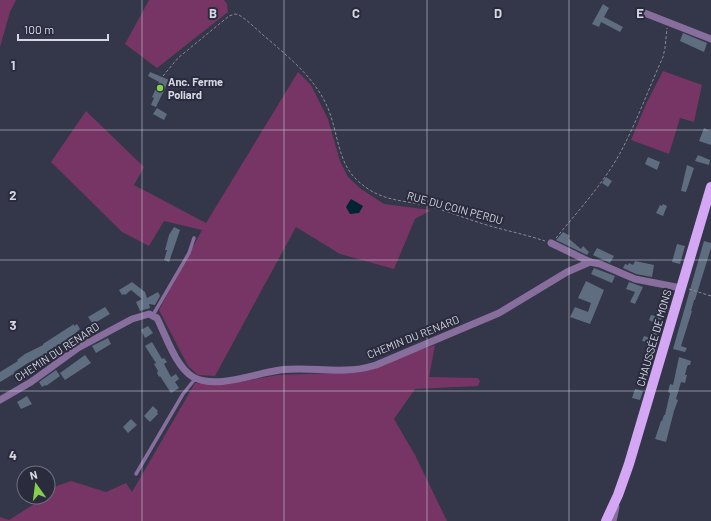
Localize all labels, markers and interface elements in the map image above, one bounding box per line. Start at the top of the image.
text: B [209,5,217,21]
text: C [352,5,360,21]
text: D [494,5,502,21]
text: E [636,5,644,21]
scale bar [18,16,108,42]
text: 100 m [24,22,54,36]
text: 1 [11,57,15,73]
place label: Anc. Ferme Poliard [168,75,223,101]
marker: Anc. Ferme Poliard [155,83,165,93]
text: 2 [9,187,17,203]
street label: RUE DU COIN PERDU [406,188,504,227]
street label: CHAUSSÉE DE MONS [633,288,674,388]
street label: CHEMIN DU RENARD [365,312,461,361]
text: 3 [9,317,17,333]
street label: CHEMIN DU RENARD [12,319,102,384]
text: 4 [9,447,17,463]
north arrow [16,465,56,505]
text: N [28,468,39,482]

